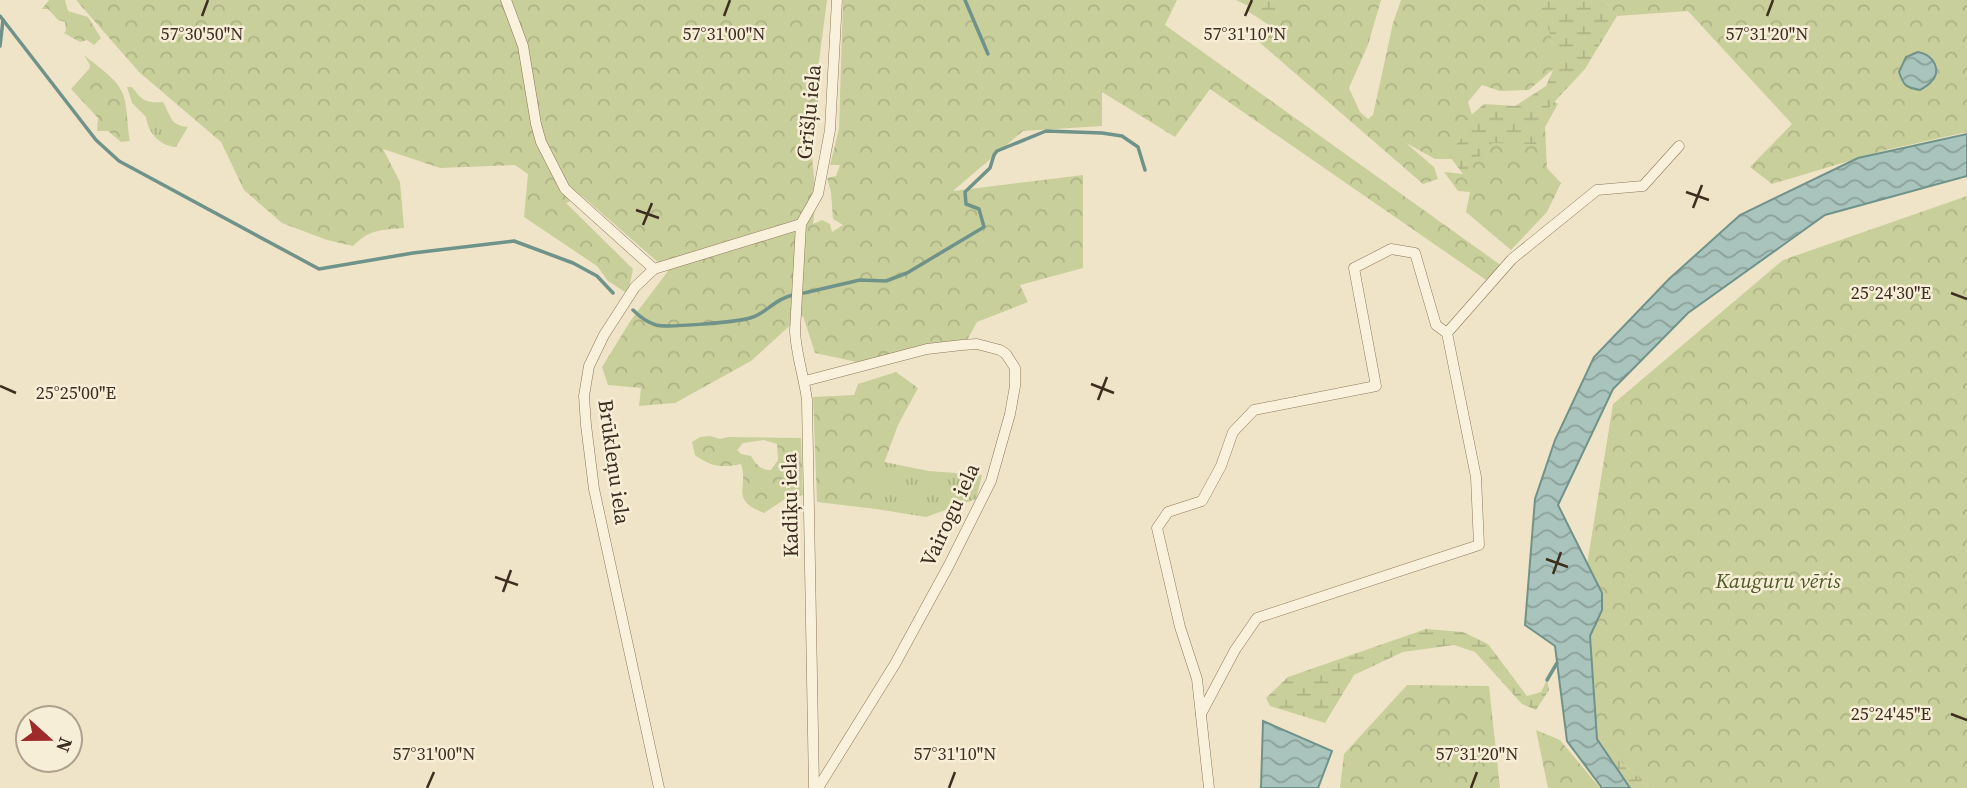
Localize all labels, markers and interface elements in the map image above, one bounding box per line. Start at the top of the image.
text: 57°30'50"N [161,21,243,46]
text: 57°31'00"N [683,21,765,46]
text: 57°31'10"N [1204,21,1286,46]
text: 57°31'20"N [1726,21,1808,46]
street label: Grīšļu iela [789,63,828,161]
text: 25°24'30"E [1851,280,1931,305]
text: 25°25'00"E [36,380,116,405]
street label: Brūkleņu iela [591,398,638,527]
street label: Kadiķu iela [774,452,805,558]
street label: Vairogu iela [913,458,986,571]
park label: Kauguru vēris [1714,566,1841,595]
text: 25°24'45"E [1851,701,1931,726]
north arrow [14,704,84,774]
text: N [50,734,79,756]
text: 57°31'00"N [393,741,475,766]
text: 57°31'10"N [914,741,996,766]
text: 57°31'20"N [1436,741,1518,766]

